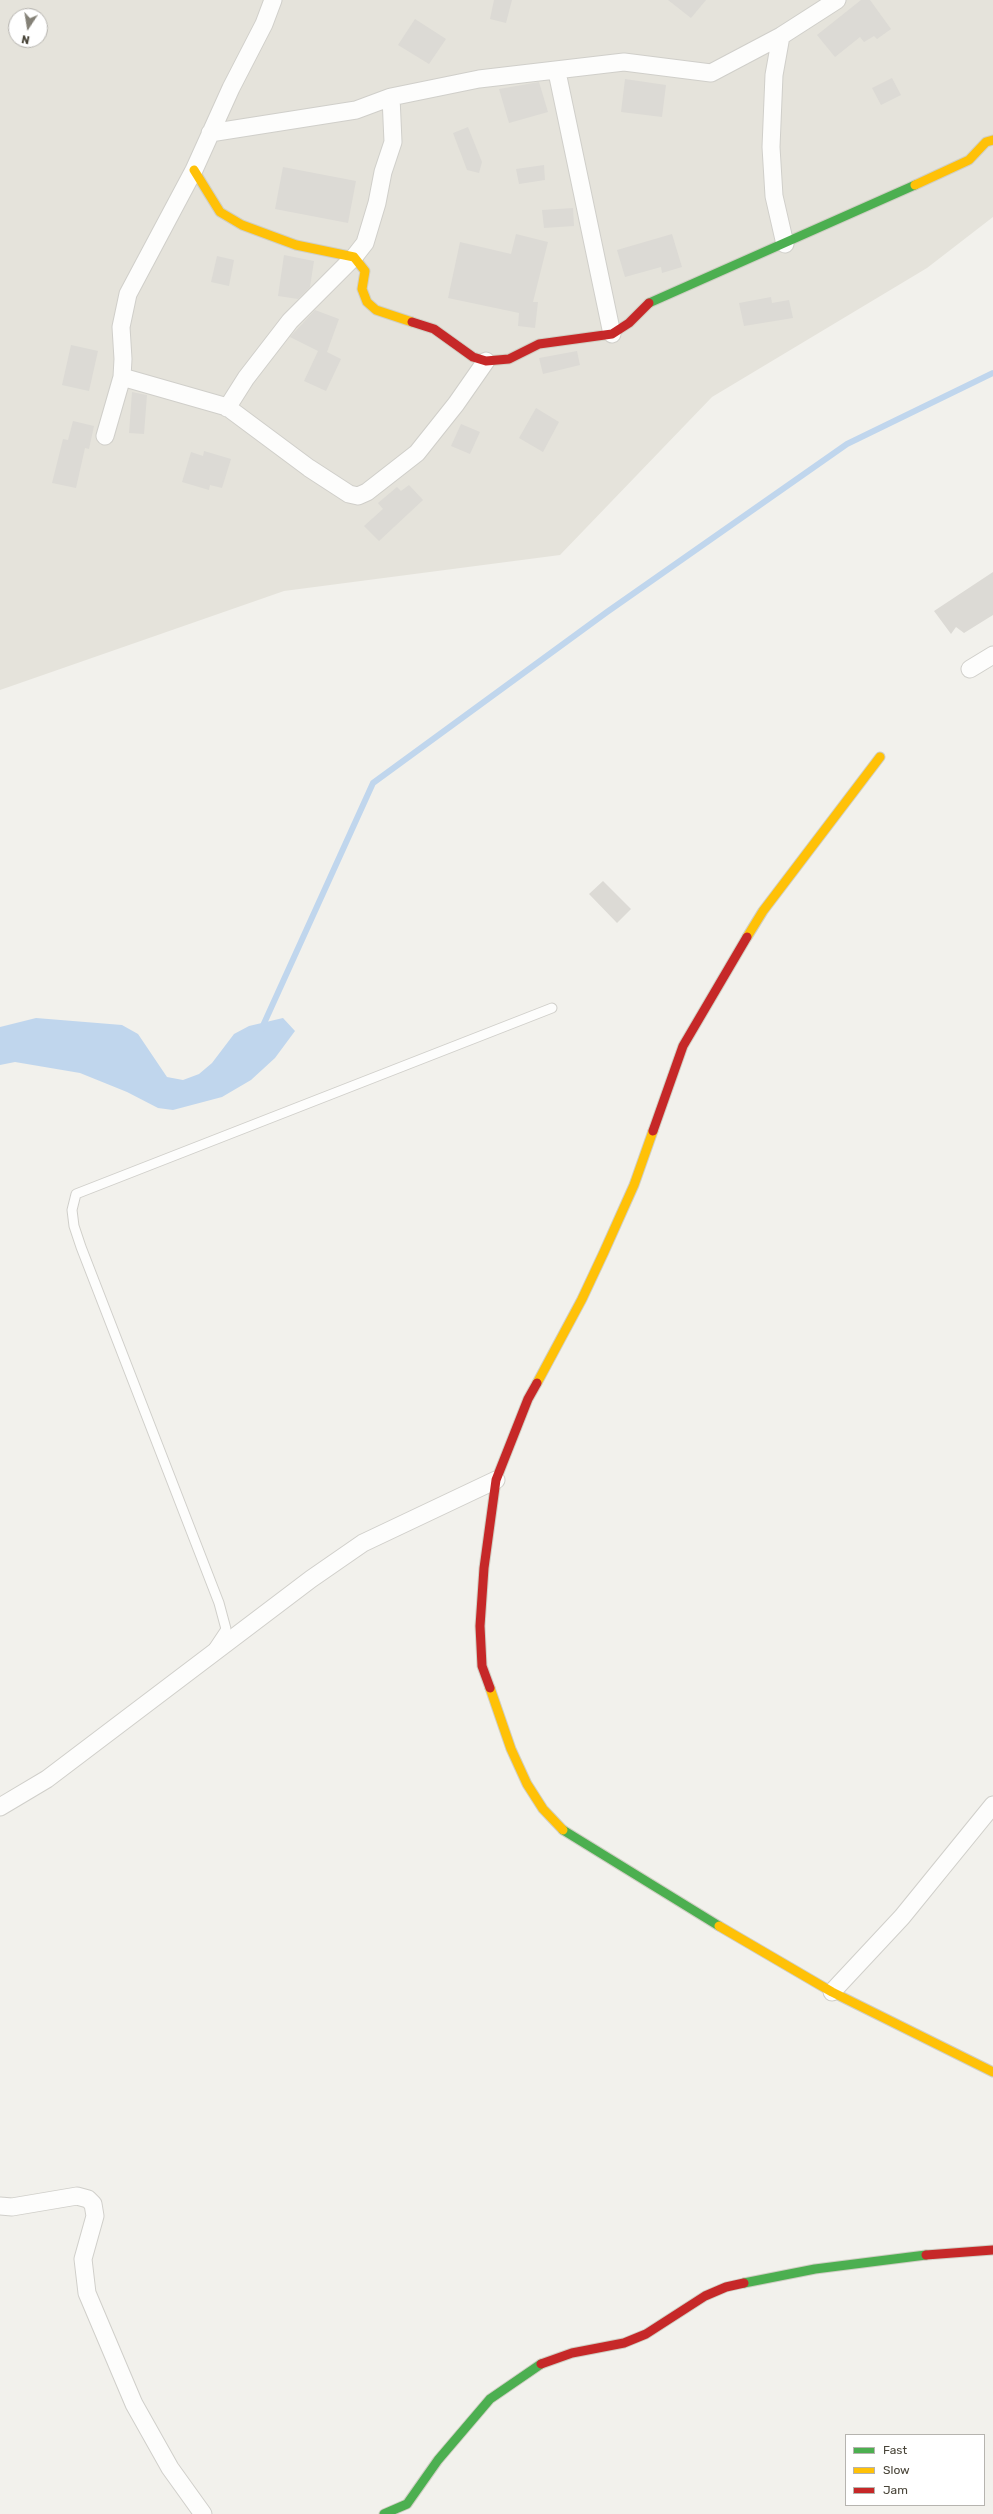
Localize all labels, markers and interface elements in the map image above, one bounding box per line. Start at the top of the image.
north arrow [8,8,48,48]
text: N [20,32,31,46]
legend [845,2434,985,2506]
text: Fast [883,2443,907,2457]
text: Slow [883,2463,910,2477]
text: Jam [883,2483,908,2497]

